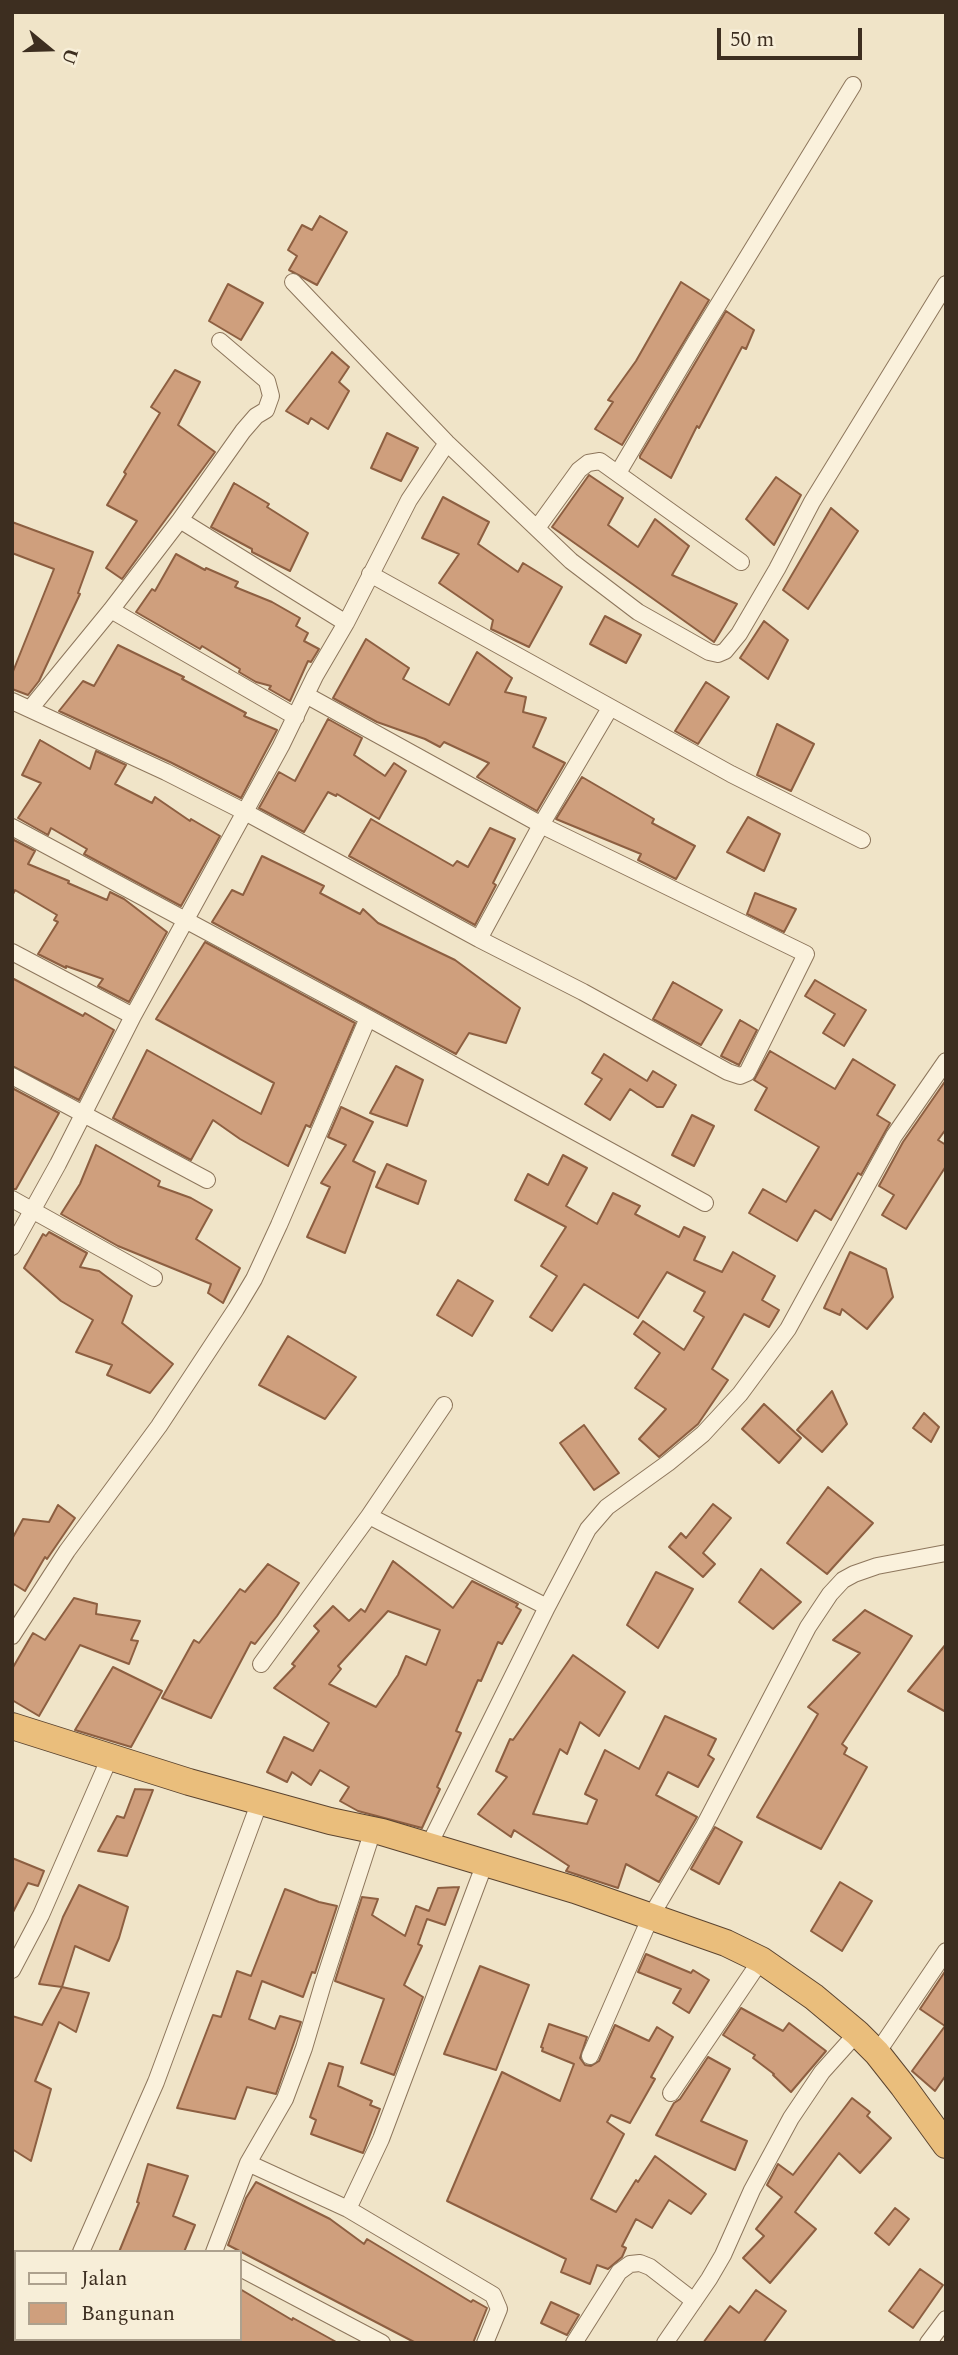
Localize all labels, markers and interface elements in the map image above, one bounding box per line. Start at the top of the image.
north arrow [14,14,84,84]
scale bar [720,14,865,58]
text: 50 m [730,24,774,56]
text: U [53,44,86,68]
legend [14,2250,242,2341]
text: Jalan [81,2263,127,2295]
text: Bangunan [81,2298,175,2330]

